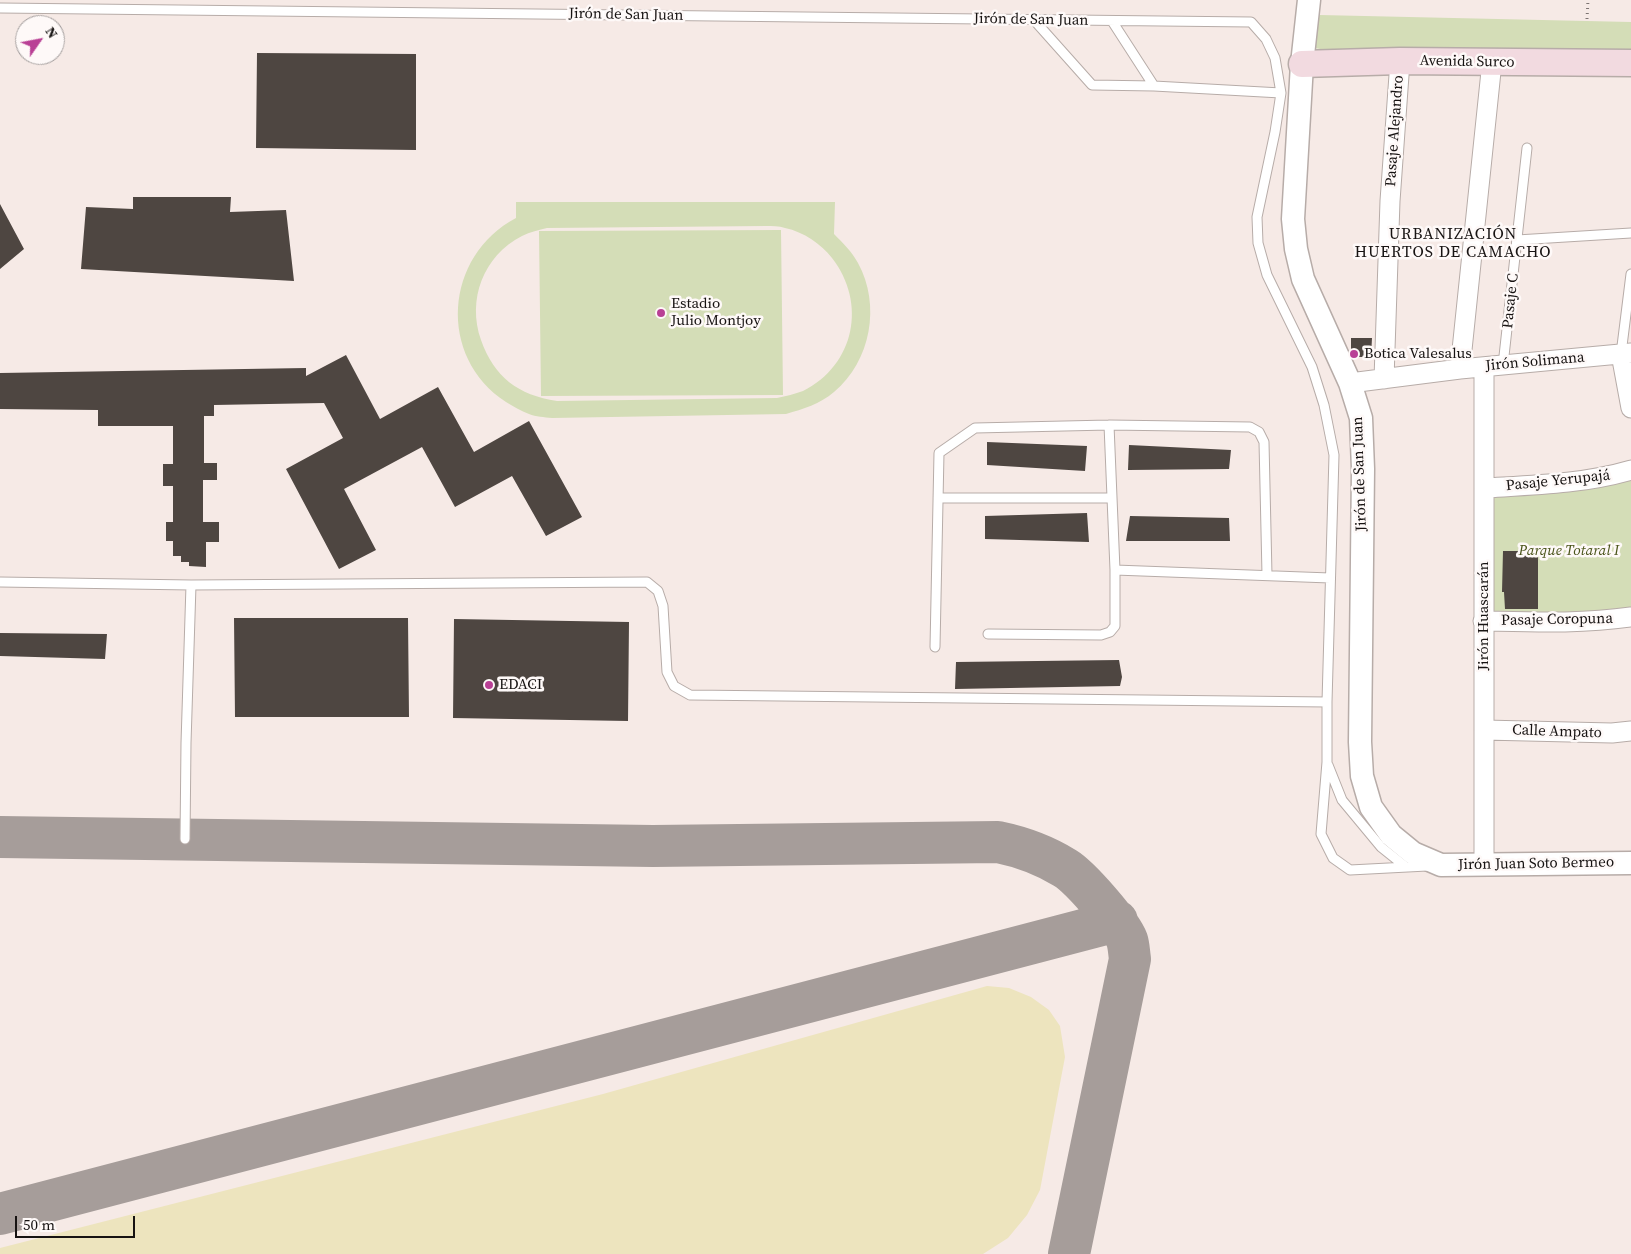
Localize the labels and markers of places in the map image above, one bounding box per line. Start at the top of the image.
place label: Estadio Julio Montjoy [671,295,761,330]
marker: Estadio Julio Montjoy [655,307,667,319]
place label: Botica Valesalus [1364,345,1472,363]
marker: Botica Valesalus [1348,348,1360,360]
place label: EDACI [499,676,542,694]
marker: EDACI [483,679,495,691]

